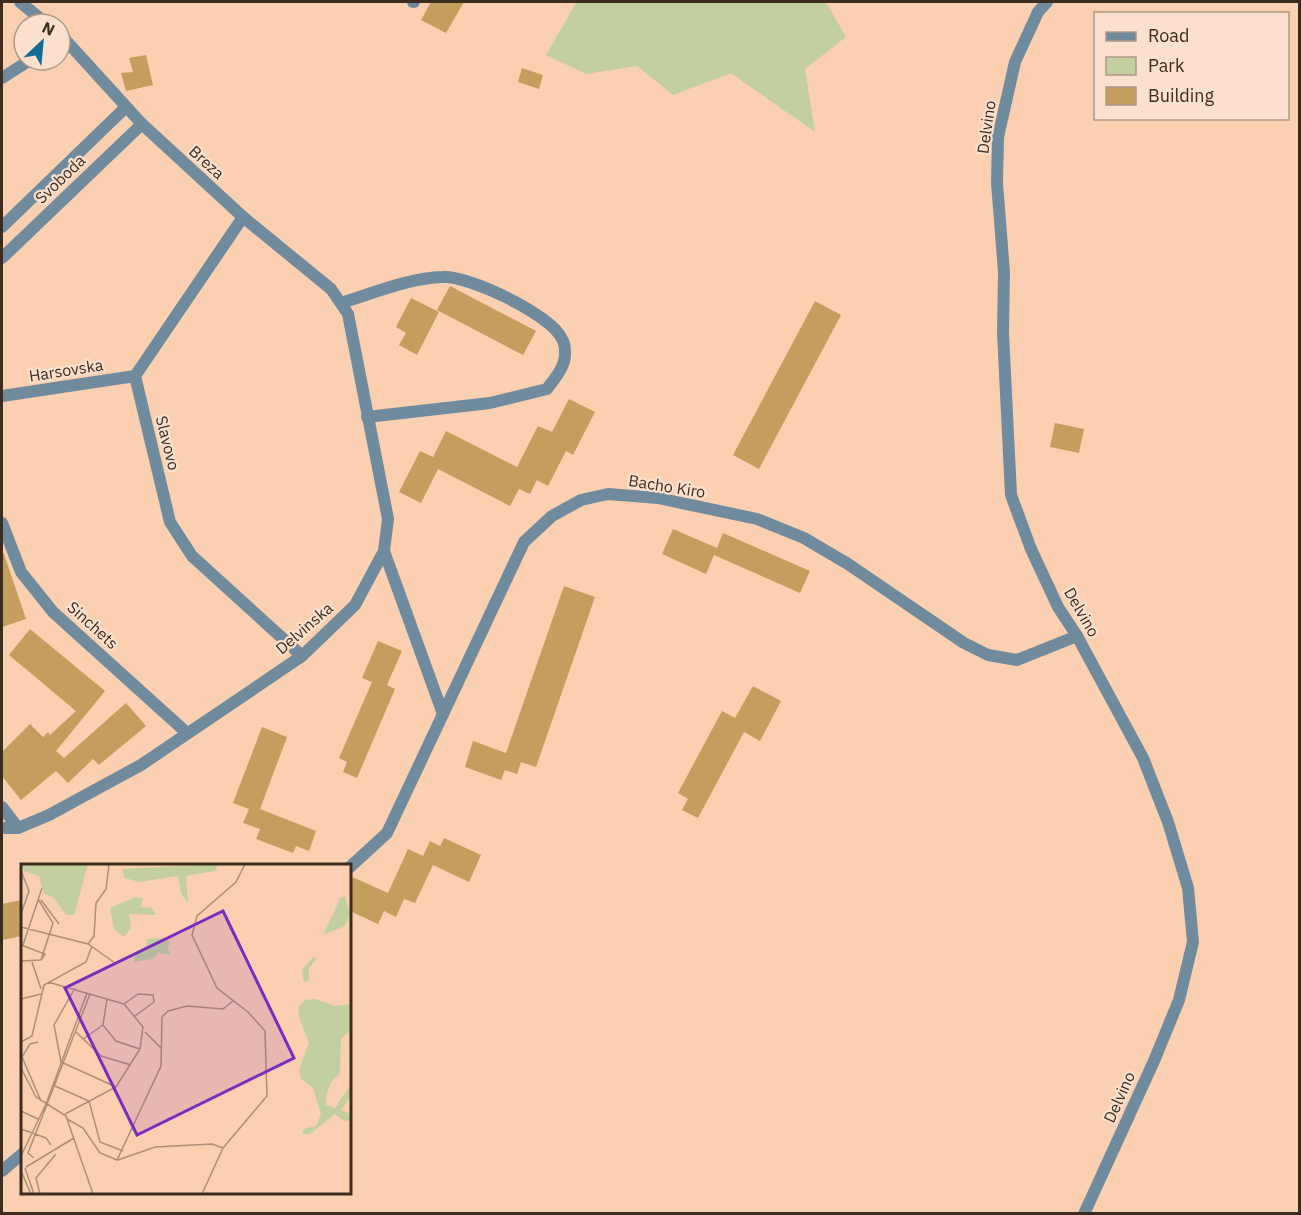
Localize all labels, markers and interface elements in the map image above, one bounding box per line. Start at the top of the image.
north arrow [12,12,72,72]
legend [1094,12,1289,120]
text: N [39,17,58,40]
text: Road [1148,24,1189,47]
text: Park [1148,54,1185,77]
text: Building [1148,84,1215,107]
street label: Delvino [972,99,1000,155]
street label: Breza [185,141,229,183]
street label: Svoboda [31,150,90,208]
street label: Harsovska [27,354,105,386]
street label: Slavovo [152,414,184,472]
street label: Bacho Kiro [627,470,707,502]
street label: Delvino [1060,584,1104,640]
street label: Sinchets [63,597,123,653]
street label: Delvinska [271,597,337,658]
inset map [21,864,351,1194]
street label: Delvino [1099,1068,1139,1126]

